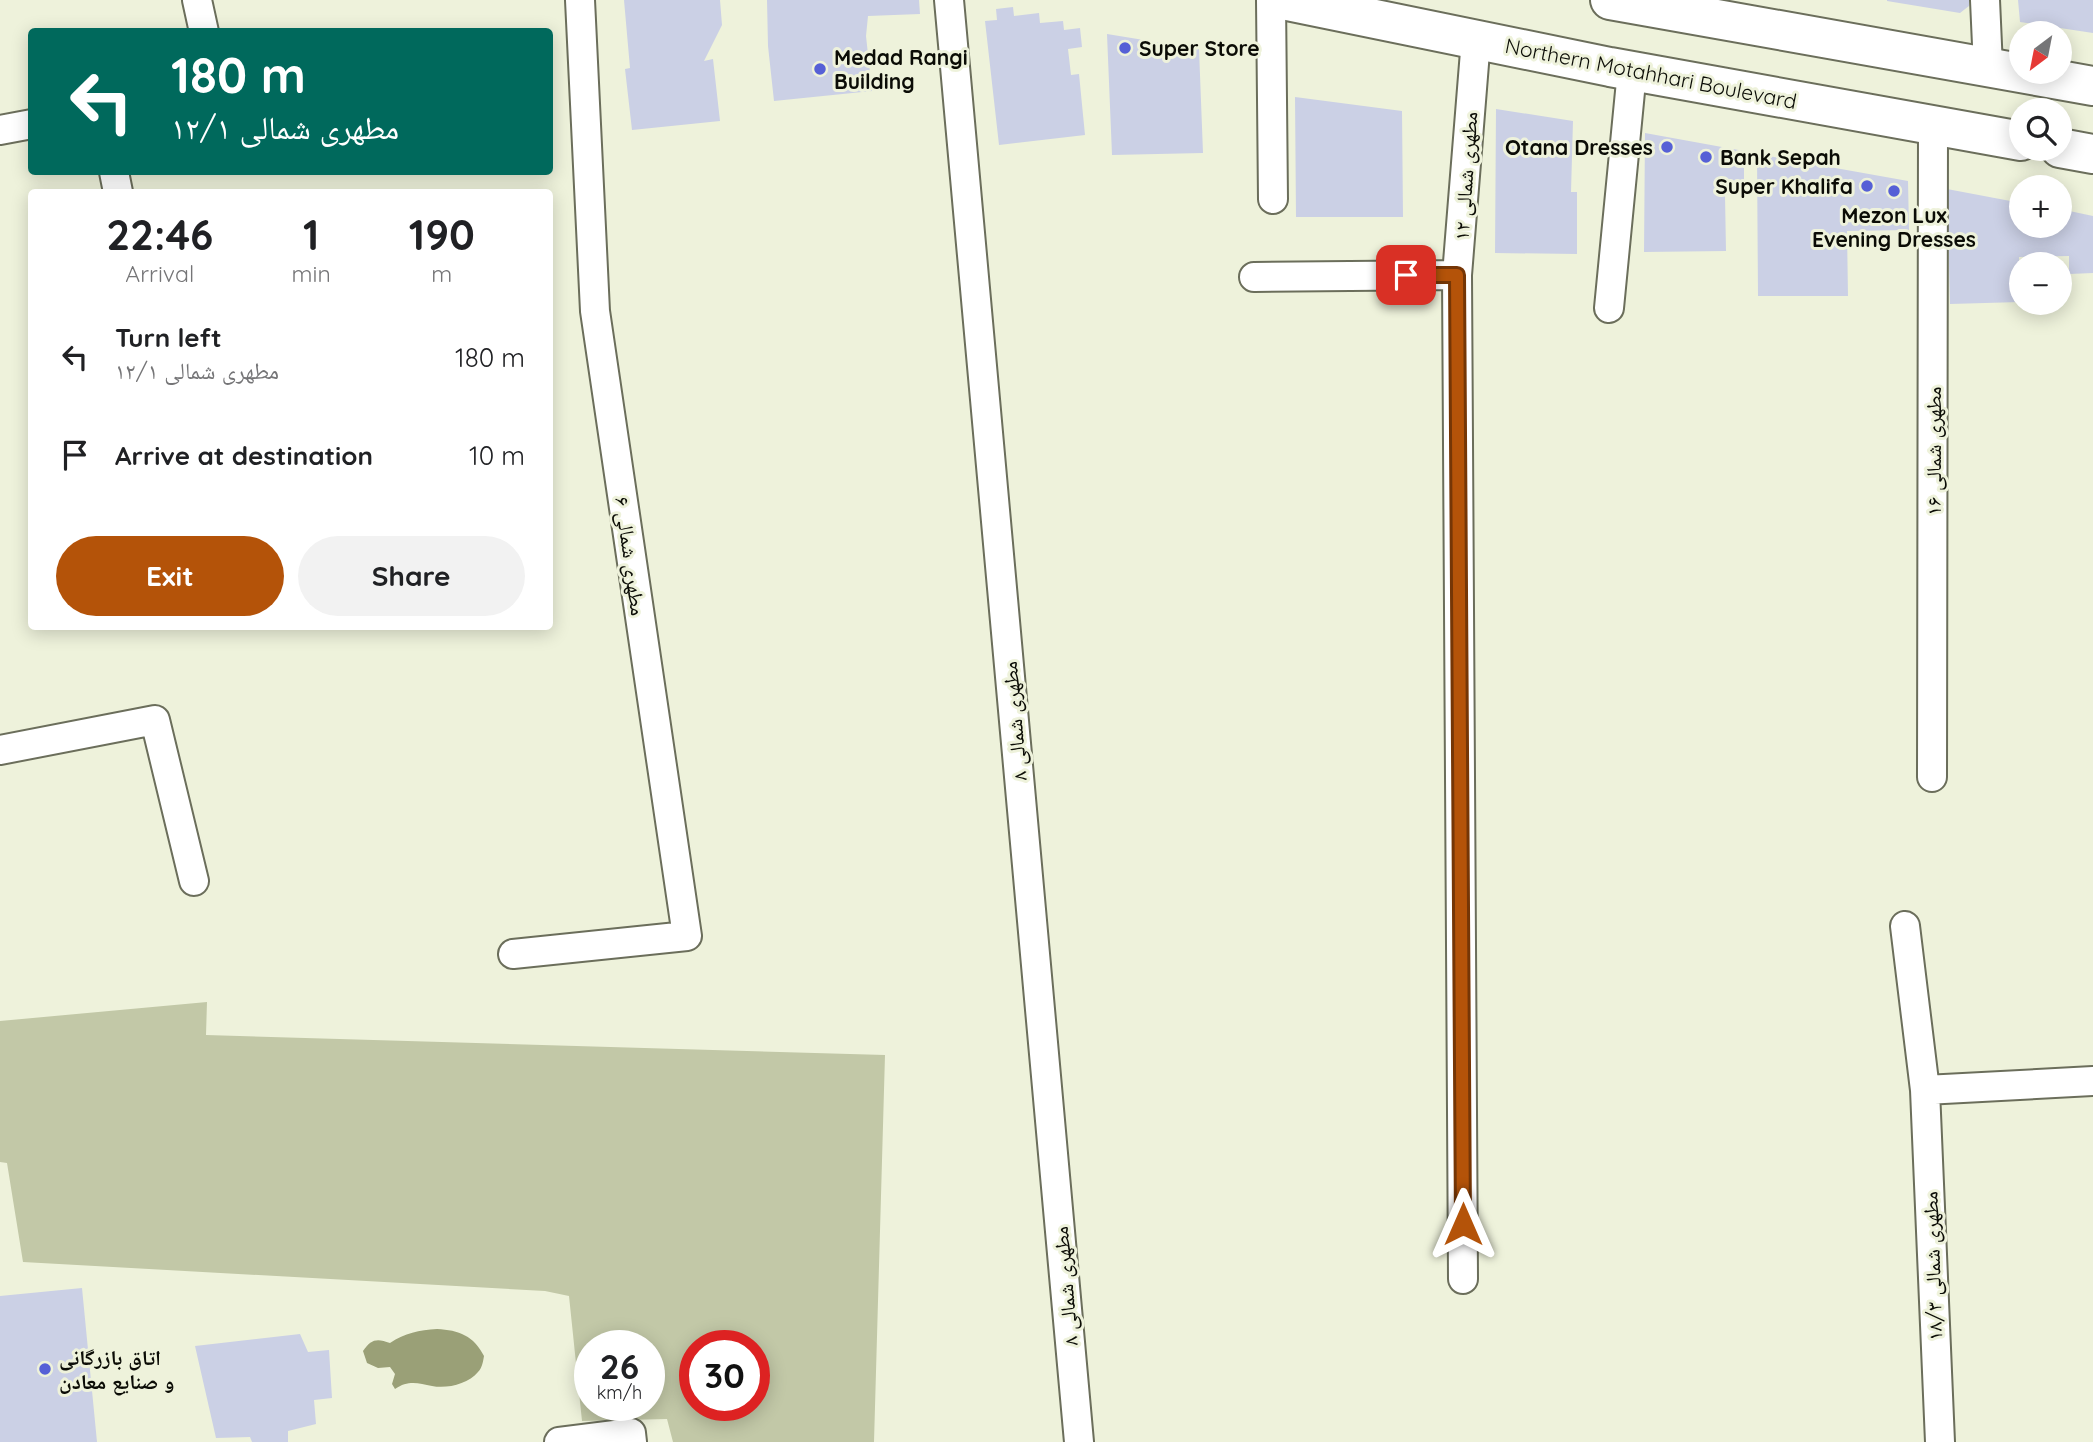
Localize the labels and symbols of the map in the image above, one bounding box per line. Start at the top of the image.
north arrow [2009,21,2072,84]
street label: Northern Motahhari Boulevard [1503,32,1799,114]
place label: Super Store [1139,35,1260,61]
marker: Super Store [1117,40,1133,56]
place label: Medad Rangi Building [834,44,968,94]
marker: Medad Rangi Building [812,61,828,77]
street label: ۱۲ مطهری شمالی [1448,111,1483,241]
place label: Otana Dresses [1505,134,1653,160]
marker: Otana Dresses [1659,139,1675,155]
place label: Bank Sepah [1720,144,1841,170]
marker: Bank Sepah [1698,149,1714,165]
place label: Super Khalifa [1715,173,1853,199]
marker: Super Khalifa [1859,178,1875,194]
marker: Mezon Lux Evening Dresses [1886,183,1902,199]
place label: Mezon Lux Evening Dresses [1812,202,1976,252]
pin [1376,245,1436,305]
street label: ۱۶ مطهری شمالی [1920,386,1947,516]
street label: ۶ مطهری شمالی [609,495,652,617]
street label: ۸ مطهری شمالی [996,660,1033,782]
position arrow [1426,1187,1500,1261]
street label: ۱۸/۳ مطهری شمالی [1916,1191,1949,1341]
street label: ۸ مطهری شمالی [1047,1225,1084,1347]
speed limit sign: 30 [679,1330,770,1421]
place label: اتاق بازرگانی و صنایع معادن [59,1344,175,1396]
marker: اتاق بازرگانی و صنایع معادن [37,1361,53,1377]

